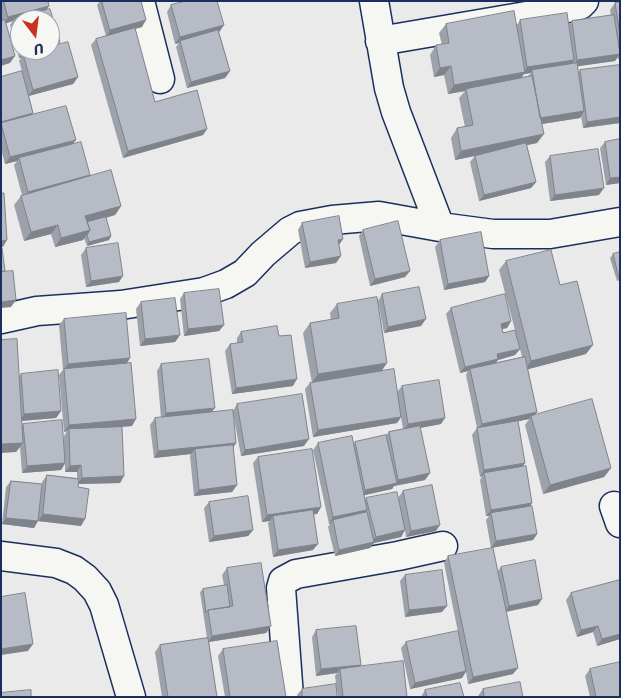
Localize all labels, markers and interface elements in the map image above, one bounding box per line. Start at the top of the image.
north arrow [10,10,60,60]
text: U [31,36,46,62]

